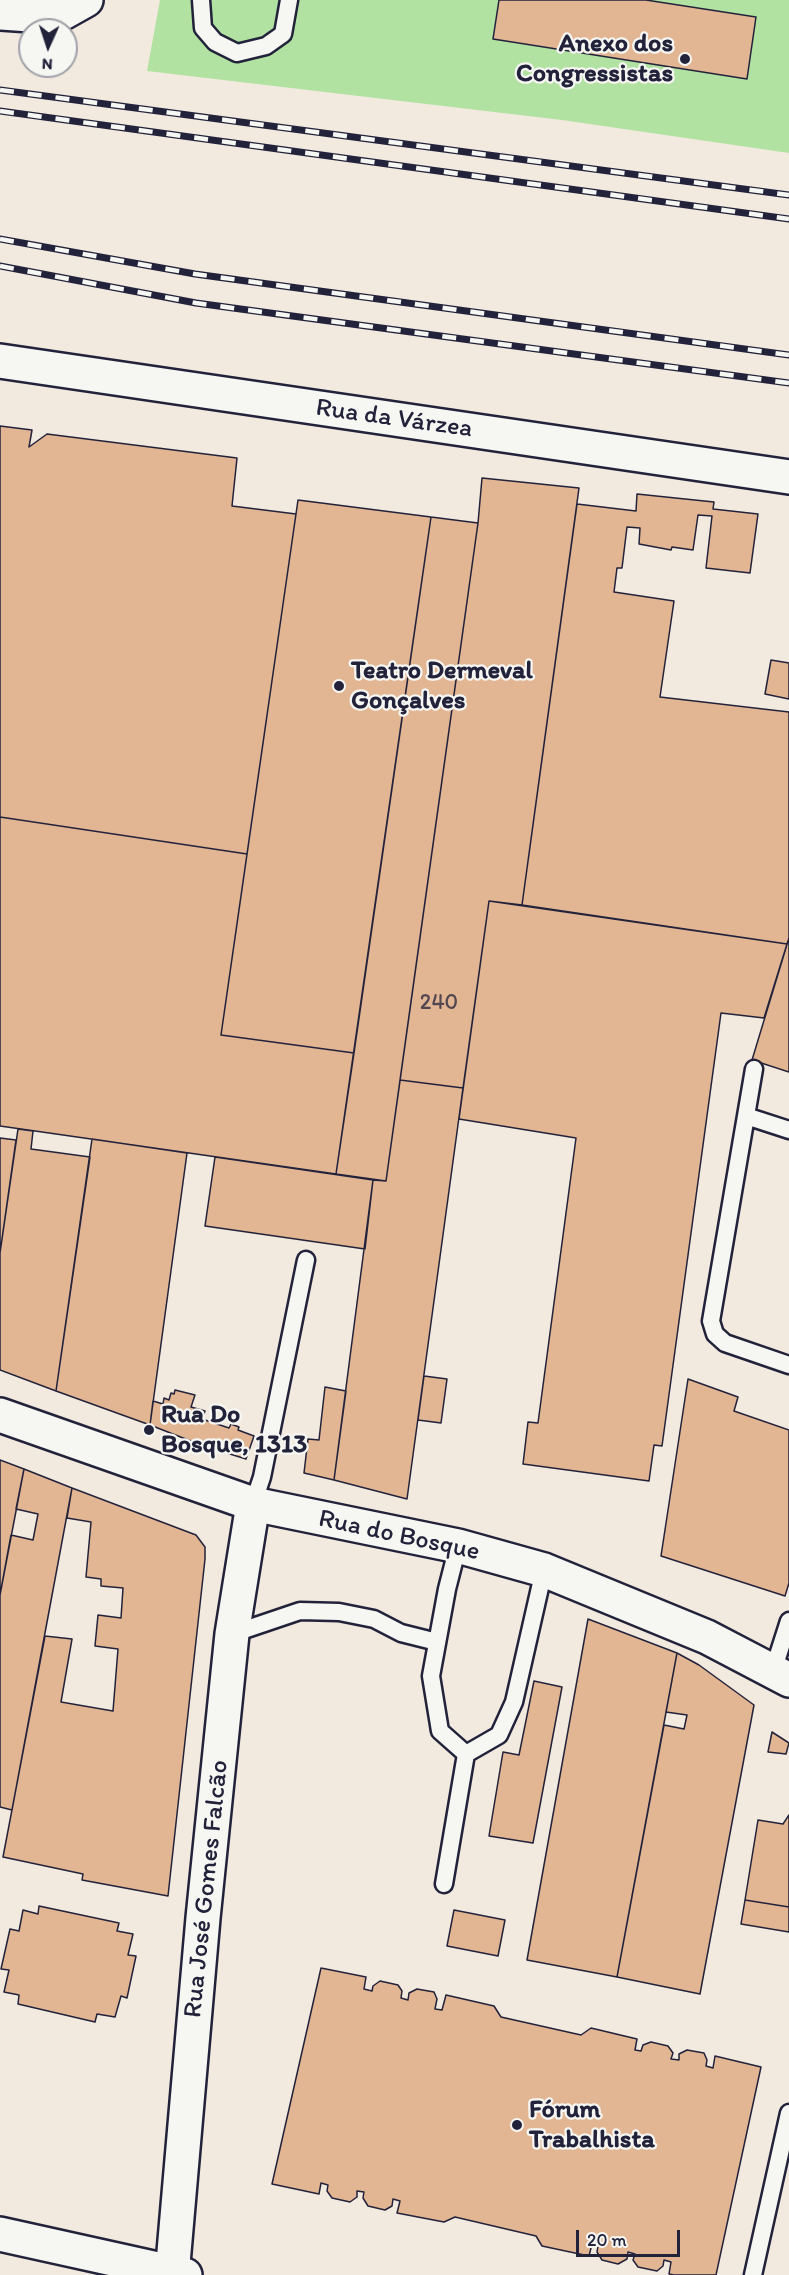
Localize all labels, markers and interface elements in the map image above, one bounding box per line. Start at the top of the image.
north arrow [18,18,78,78]
place label: Anexo dos Congressistas [516,28,673,89]
marker: Anexo dos Congressistas [678,52,692,66]
text: N [41,55,53,74]
street label: Rua da Várzea [314,393,474,445]
place label: Teatro Dermeval Gonçalves [351,655,533,716]
marker: Teatro Dermeval Gonçalves [332,679,346,693]
house number: 240 [420,990,458,1016]
place label: Rua Do Bosque, 1313 [161,1399,307,1460]
marker: Rua Do Bosque, 1313 [142,1423,156,1437]
street label: Rua do Bosque [316,1504,482,1568]
street label: Rua José Gomes Falcão [178,1759,236,2019]
place label: Fórum Trabalhista [529,2094,655,2156]
marker: Fórum Trabalhista [510,2118,524,2132]
scale bar [579,2218,682,2256]
text: 20 m [587,2229,627,2251]

